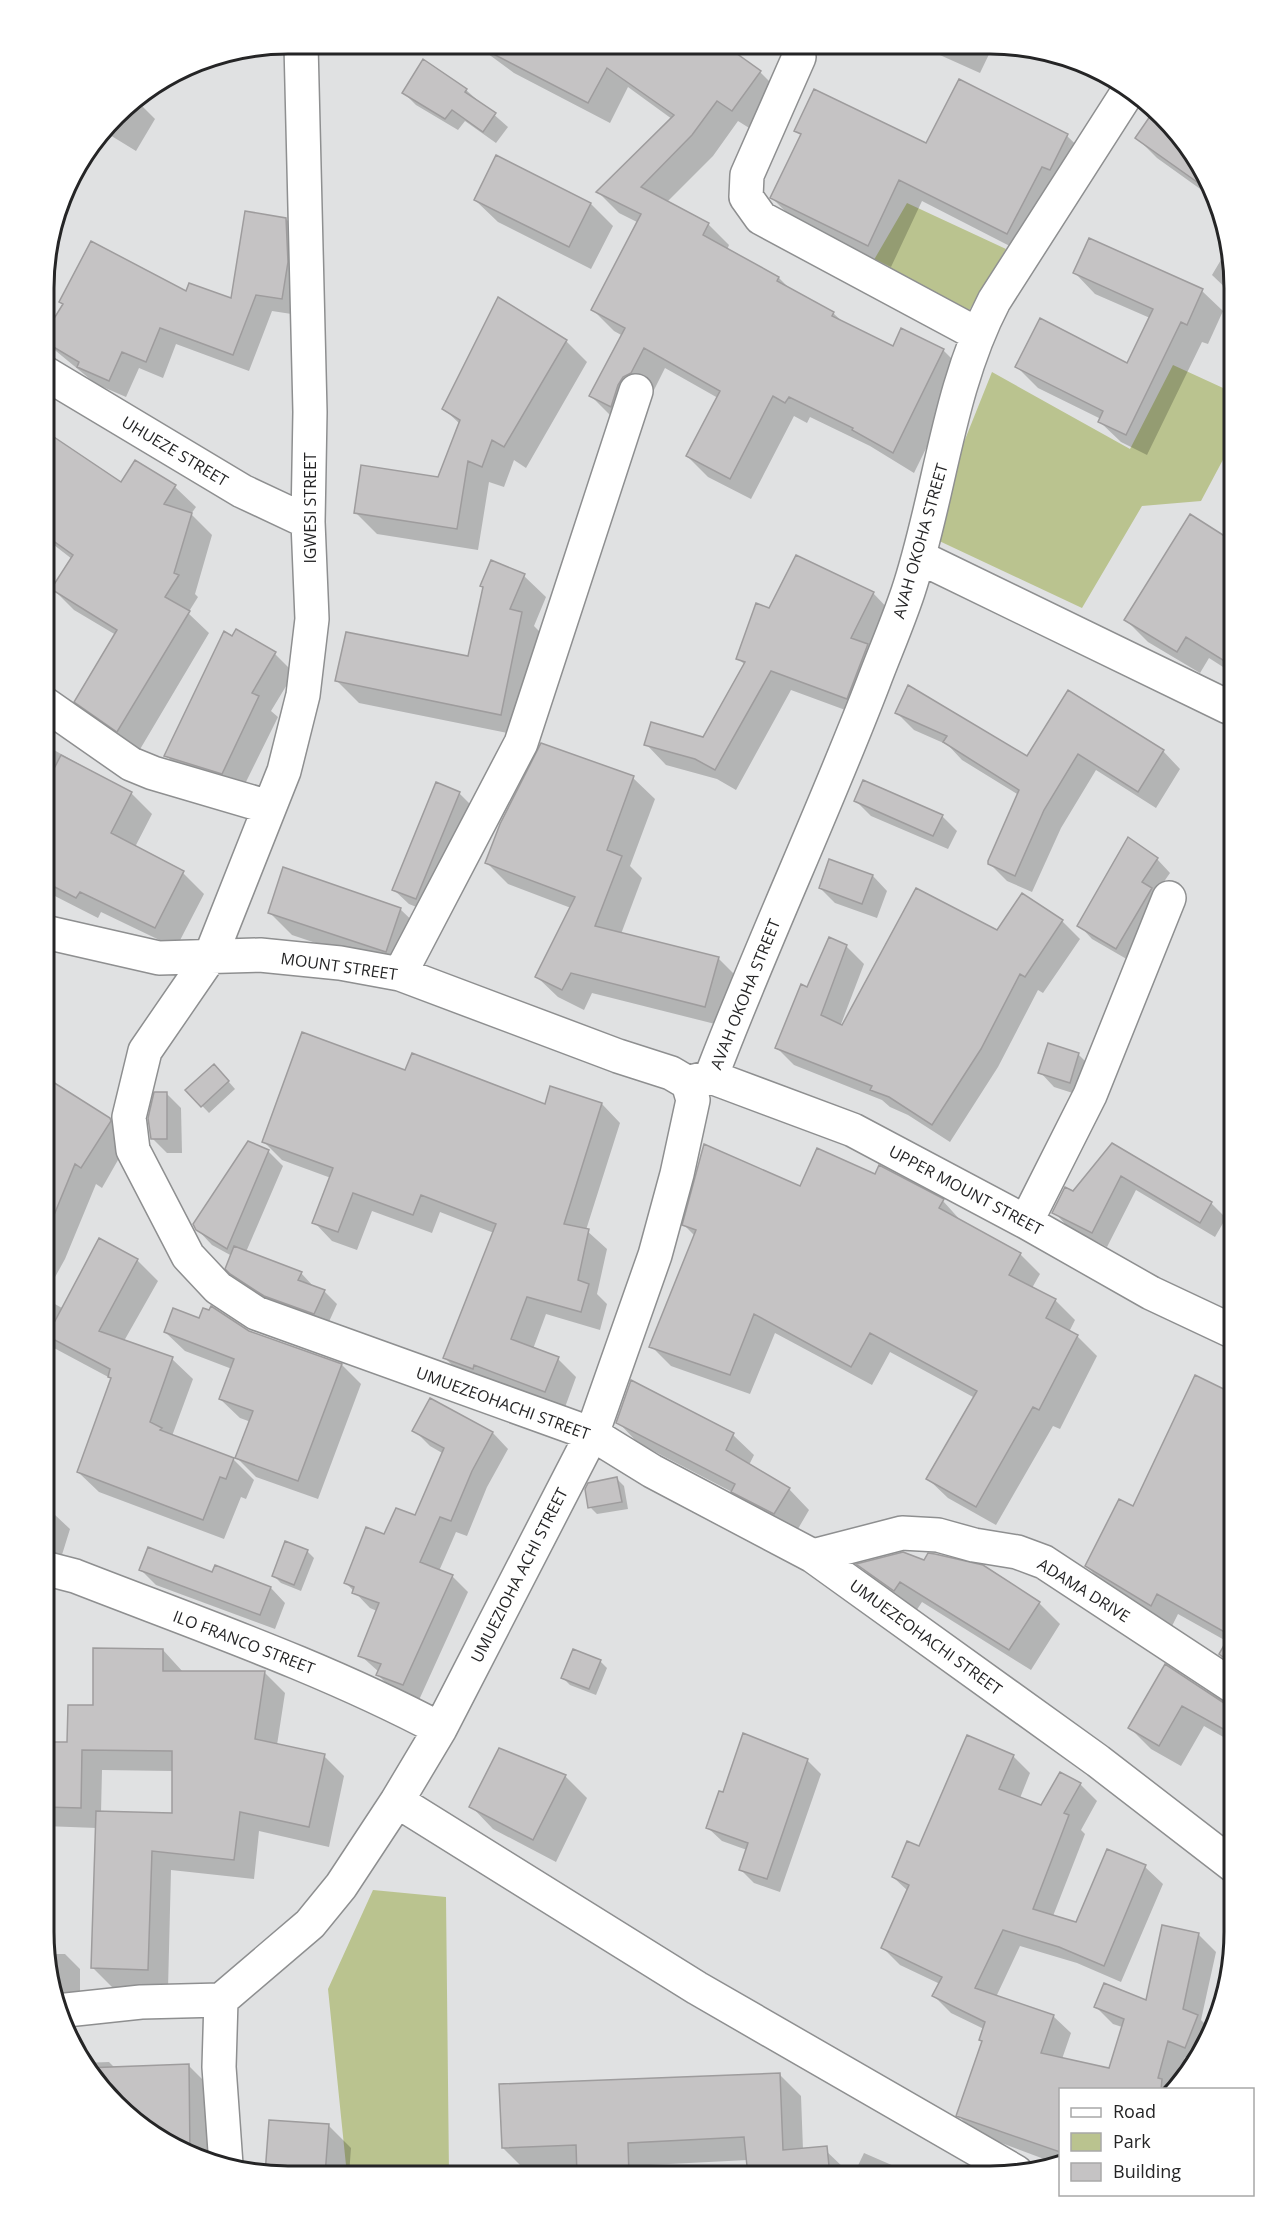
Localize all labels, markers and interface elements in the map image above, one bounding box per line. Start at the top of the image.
street label: UHUEZE STREET [118,411,232,491]
street label: IGWESI STREET [299,452,321,564]
street label: AVAH OKOHA STREET [887,461,953,621]
street label: AVAH OKOHA STREET [705,915,785,1073]
street label: MOUNT STREET [279,947,399,985]
street label: UPPER MOUNT STREET [885,1140,1047,1240]
street label: UMUEZEOHACHI STREET [413,1361,593,1445]
street label: UMUEZIOHA ACHI STREET [465,1484,573,1666]
street label: ADAMA DRIVE [1034,1553,1134,1627]
street label: UMUEZEOHACHI STREET [845,1574,1007,1700]
street label: ILO FRANCO STREET [170,1605,318,1679]
legend [1059,2088,1254,2196]
text: Road [1113,2099,1156,2123]
text: Park [1113,2129,1151,2153]
text: Building [1113,2159,1181,2183]

